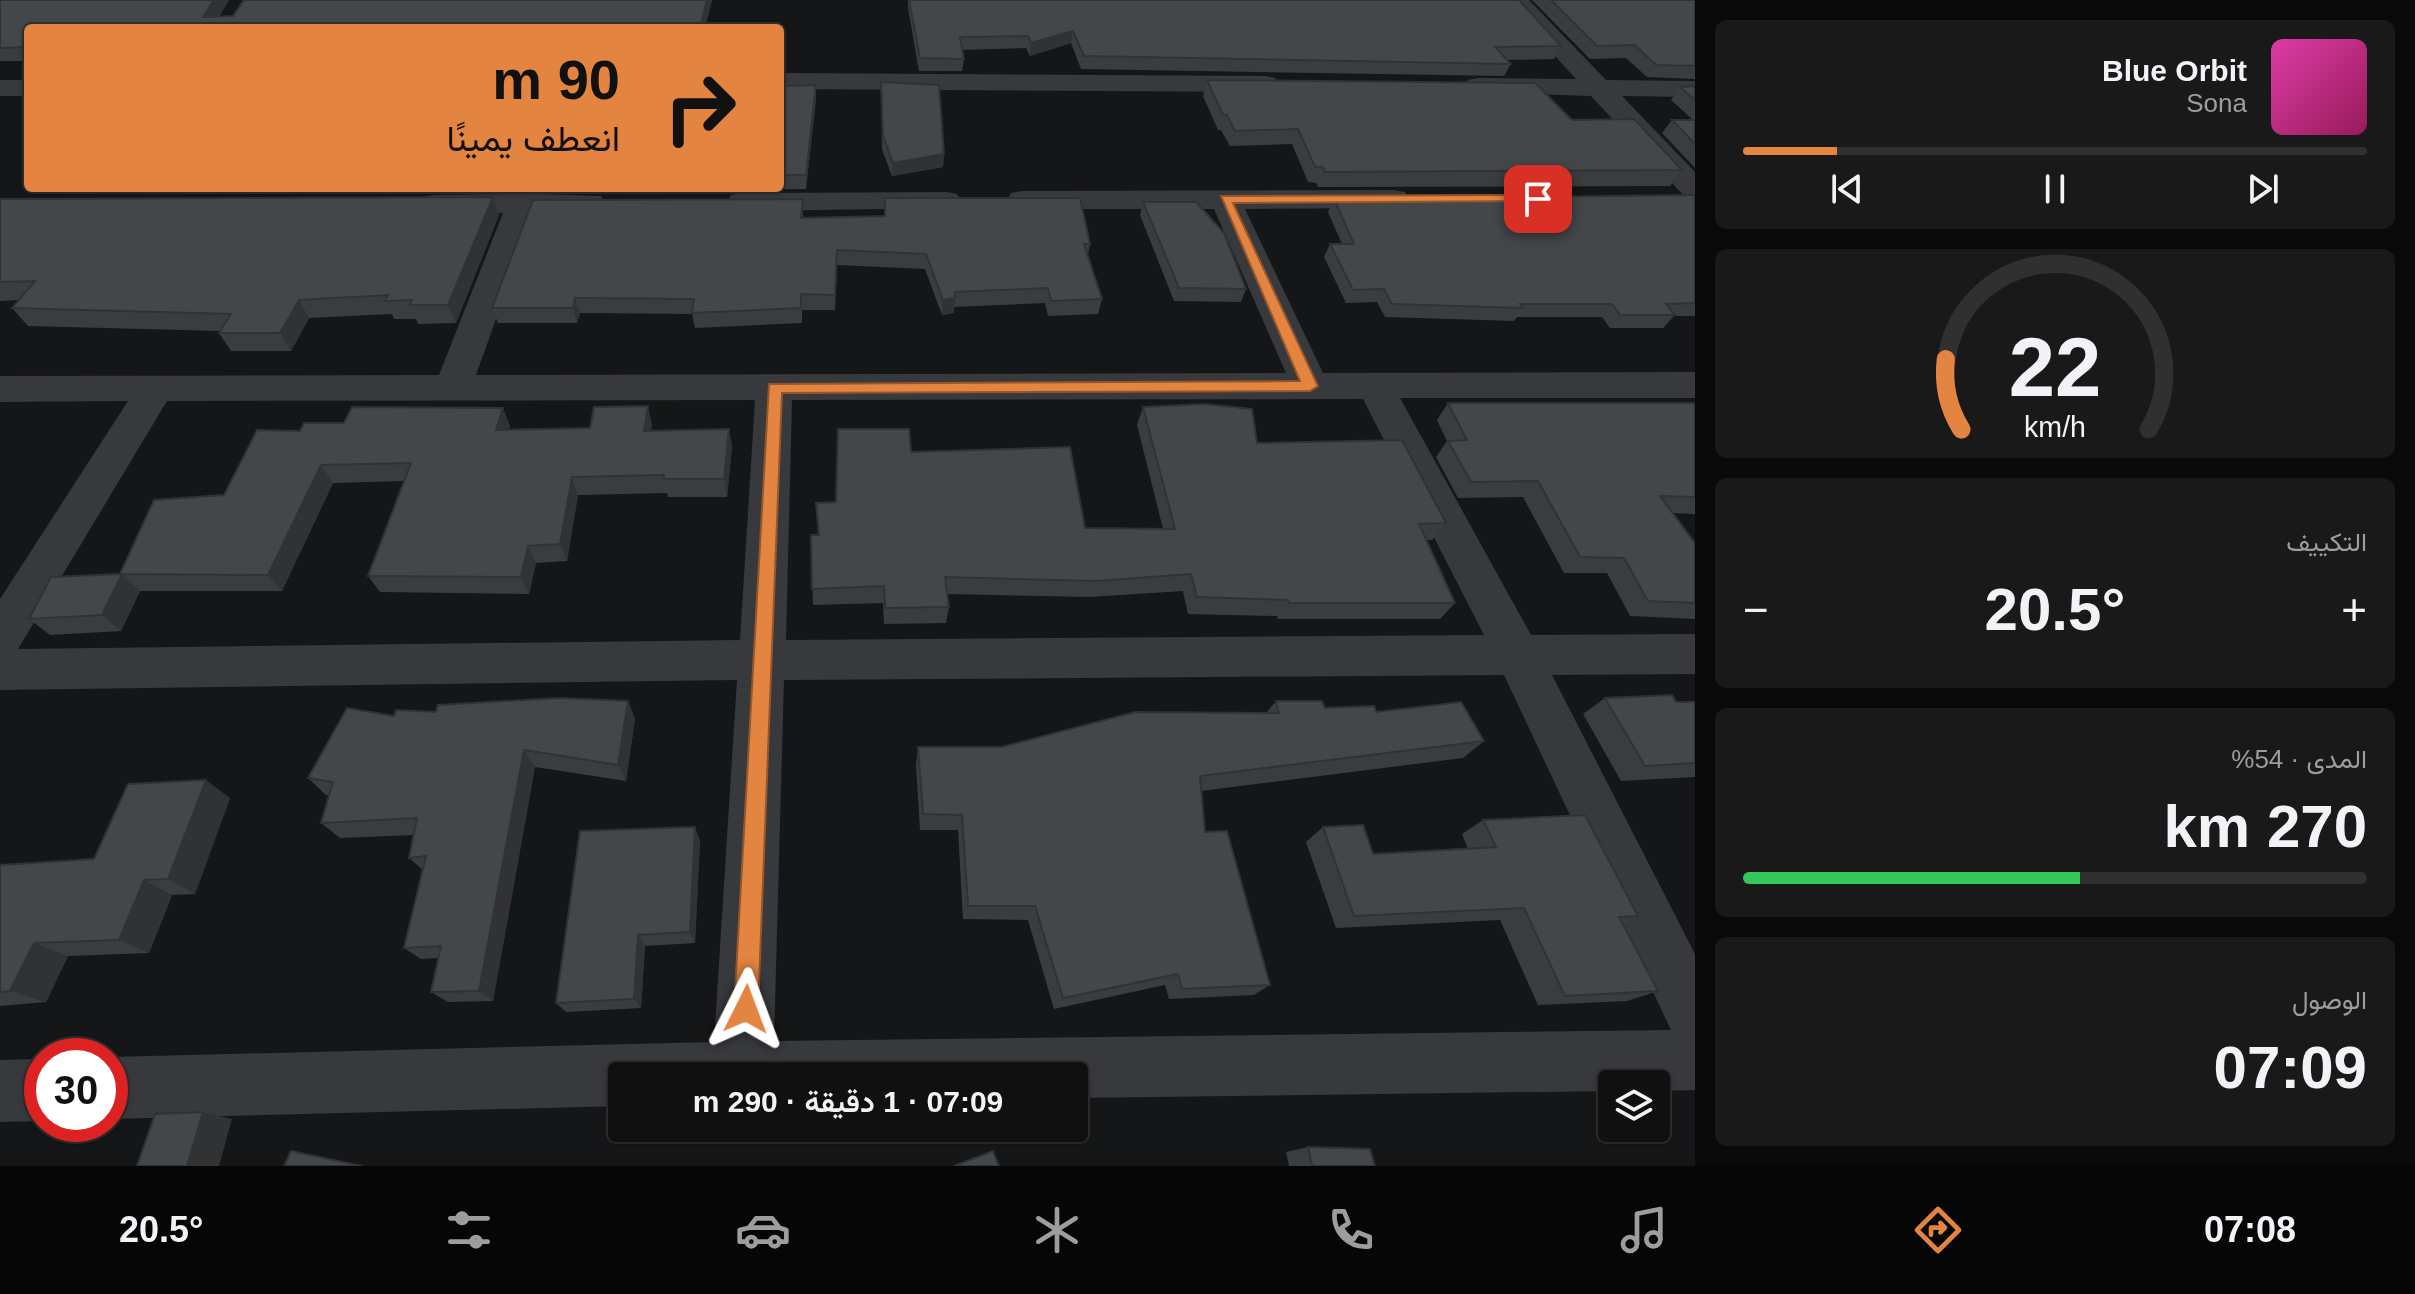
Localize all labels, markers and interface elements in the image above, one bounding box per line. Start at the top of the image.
text: 90 m [492,48,620,111]
text: Blue Orbit [2102,54,2247,87]
icon: right [648,56,752,160]
text: Sona [2186,88,2247,118]
text: انعطف يمينًا [447,118,620,159]
pin [1504,165,1572,233]
icon: previous [1825,167,1869,211]
icon: pause [2033,167,2077,211]
icon: next [2241,167,2285,211]
icon: arrive [1516,177,1560,221]
text: 22 [2009,320,2101,413]
text: km/h [2024,411,2086,443]
text: التكييف [2286,527,2367,557]
text: 20.5° [1985,576,2125,643]
text: − [1743,585,1769,634]
text: + [2341,585,2367,634]
text: المدى · 54% [2231,744,2367,774]
text: 270 km [2164,793,2367,860]
position arrow [704,967,788,1051]
text: الوصول [2292,985,2367,1015]
text: 07:09 [2214,1034,2367,1101]
speed limit sign: 30 [24,1038,128,1142]
map controls [1598,1070,1670,1142]
button: layers [1598,1070,1670,1142]
text: 07:09 · 1 دقيقة · 290 m [693,1085,1003,1118]
icon: filters [441,1202,497,1258]
icon: car [735,1202,791,1258]
icon: climate [1029,1202,1085,1258]
icon: phone [1323,1202,1379,1258]
icon: music [1616,1202,1672,1258]
icon: directions [1910,1202,1966,1258]
text: 20.5° [119,1209,203,1250]
text: 07:08 [2204,1209,2296,1250]

